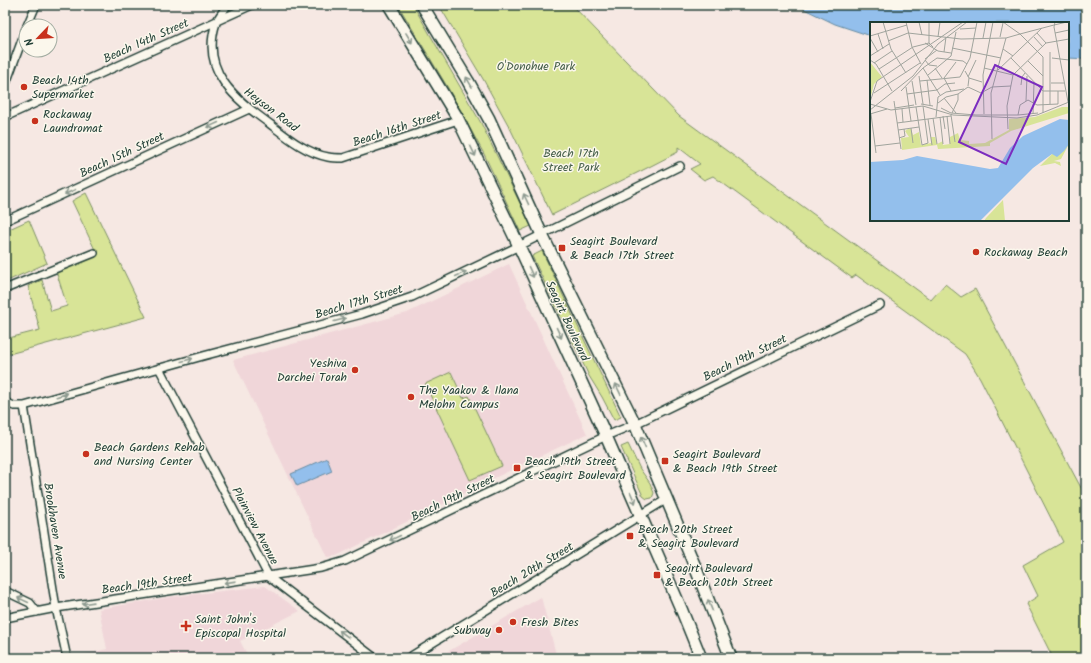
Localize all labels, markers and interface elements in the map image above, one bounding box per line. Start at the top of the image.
street label: Beach 14th Street [100,13,192,68]
north arrow [18,18,58,58]
inset map [870,22,1069,221]
one-way arrow [405,32,413,43]
text: N [20,35,39,49]
park label: O'Donohue Park [497,57,576,76]
place label: Beach 14th Supermarket [32,71,94,104]
one-way arrow [464,76,472,88]
marker: Beach 14th Supermarket [19,82,29,92]
street label: Heyson Road [239,83,303,138]
place label: Rockaway Laundromat [43,105,103,138]
street label: Beach 16th Street [350,106,444,152]
marker: Rockaway Laundromat [30,116,40,126]
one-way arrow [208,122,220,129]
street label: Beach 15th Street [76,127,168,183]
park label: Beach 17th Street Park [543,144,600,177]
one-way arrow [470,145,477,157]
one-way arrow [64,189,76,196]
one-way arrow [522,193,529,205]
place label: Seagirt Boulevard & Beach 17th Street [570,232,674,265]
marker: Seagirt Boulevard & Beach 17th Street [557,243,567,253]
place label: Rockaway Beach [984,243,1068,262]
marker: Rockaway Beach [971,247,981,257]
one-way arrow [528,266,535,278]
one-way arrow [454,270,466,277]
street label: Seagirt Boulevard [540,277,594,365]
street label: Beach 17th Street [313,280,406,324]
one-way arrow [333,316,346,323]
one-way arrow [556,327,563,339]
street label: Beach 19th Street [700,329,790,387]
place label: Yeshiva Darchei Torah [277,354,347,387]
one-way arrow [180,356,193,364]
marker: Yeshiva Darchei Torah [350,365,360,375]
place label: The Yaakov & Ilana Melohn Campus [419,381,519,414]
one-way arrow [614,383,621,395]
one-way arrow [55,391,68,398]
marker: The Yaakov & Ilana Melohn Campus [406,392,416,402]
one-way arrow [638,437,646,449]
place label: Beach Gardens Rehab and Nursing Center [94,438,205,471]
place label: Seagirt Boulevard & Beach 19th Street [673,445,778,478]
marker: Beach Gardens Rehab and Nursing Center [81,449,91,459]
place label: Beach 19th Street & Seagirt Boulevard [525,452,627,485]
marker: Seagirt Boulevard & Beach 19th Street [660,456,670,466]
marker: Beach 19th Street & Seagirt Boulevard [512,463,522,473]
street label: Beach 19th Street [408,469,498,527]
street label: Brookhaven Avenue [38,482,72,581]
street label: Plainview Avenue [226,484,284,569]
one-way arrow [630,491,637,503]
place label: Beach 20th Street & Seagirt Boulevard [638,520,740,553]
marker: Beach 20th Street & Seagirt Boulevard [625,531,635,541]
one-way arrow [389,535,401,542]
street label: Beach 20th Street [487,537,578,602]
place label: Seagirt Boulevard & Beach 20th Street [665,559,773,592]
street label: Beach 19th Street [101,568,194,600]
marker: Seagirt Boulevard & Beach 20th Street [652,570,662,580]
one-way arrow [224,578,237,586]
one-way arrow [17,595,29,603]
one-way arrow [82,599,95,607]
one-way arrow [706,599,714,611]
place label: Saint John's Episcopal Hospital [195,610,286,643]
place label: Fresh Bites [521,613,579,632]
marker: Fresh Bites [508,617,518,627]
marker: Saint John's Episcopal Hospital [180,620,192,632]
place label: Subway [453,621,491,640]
marker: Subway [494,625,504,635]
one-way arrow [338,630,349,639]

